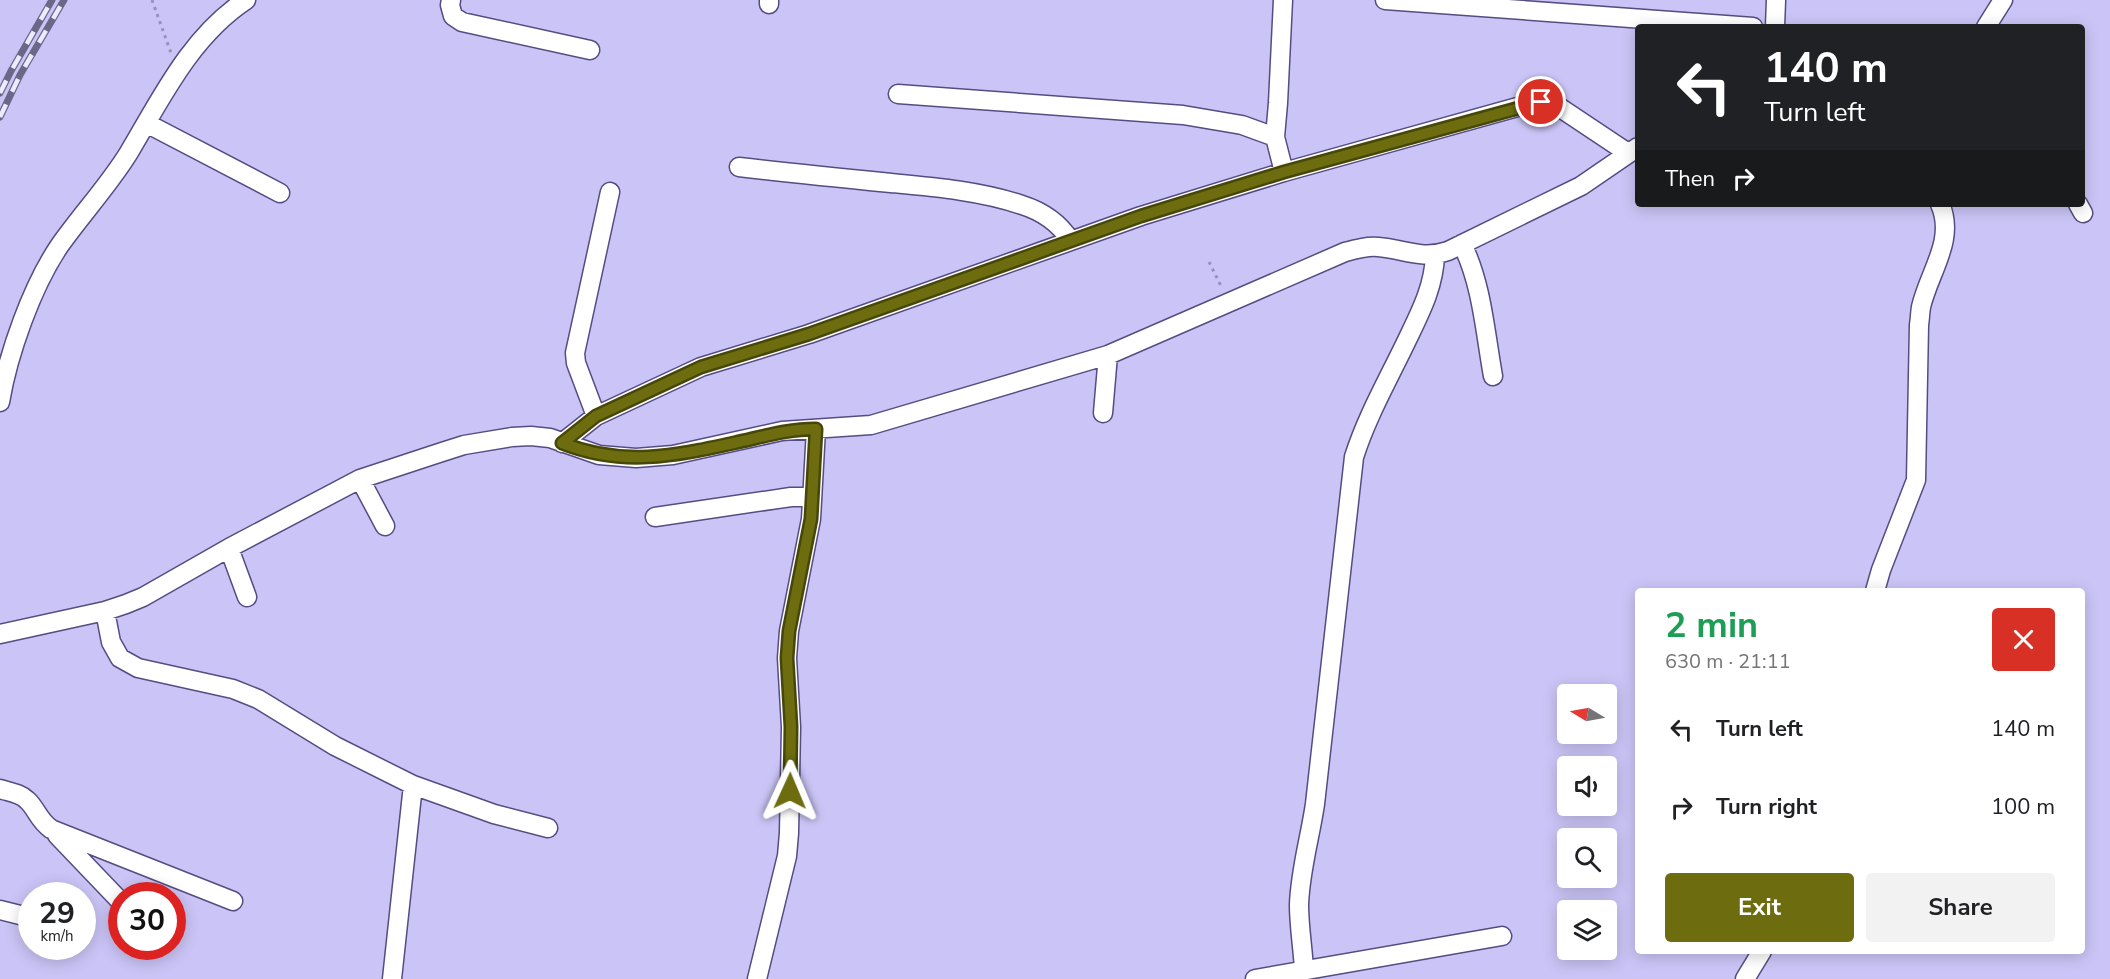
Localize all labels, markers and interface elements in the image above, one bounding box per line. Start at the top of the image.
text: 140 m [1764,40,1888,97]
icon: left [1665,48,1743,126]
pin [1515,76,1566,127]
icon: arrive [1524,85,1557,118]
text: Turn left [1764,94,1865,131]
icon: right [1727,162,1760,195]
text: Then [1665,164,1715,194]
text: 2 min [1665,601,1758,650]
button: close [1992,608,2055,671]
text: 630 m · 21:11 [1665,648,1791,675]
north arrow [1557,684,1617,744]
map controls [1557,684,1617,960]
icon: left [1665,713,1698,746]
text: Turn left [1716,714,1803,744]
text: 140 m [1991,714,2055,744]
button: sound [1557,756,1617,816]
position arrow [758,759,822,823]
icon: right [1665,791,1698,824]
text: Turn right [1716,792,1817,822]
text: 100 m [1991,792,2055,822]
button: search [1557,828,1617,888]
button: Exit [1665,873,1854,942]
button: Share [1866,873,2055,942]
speed limit sign: 30 [108,882,186,960]
text: 29 [39,893,75,934]
button: layers [1557,900,1617,960]
text: km/h [40,926,74,946]

